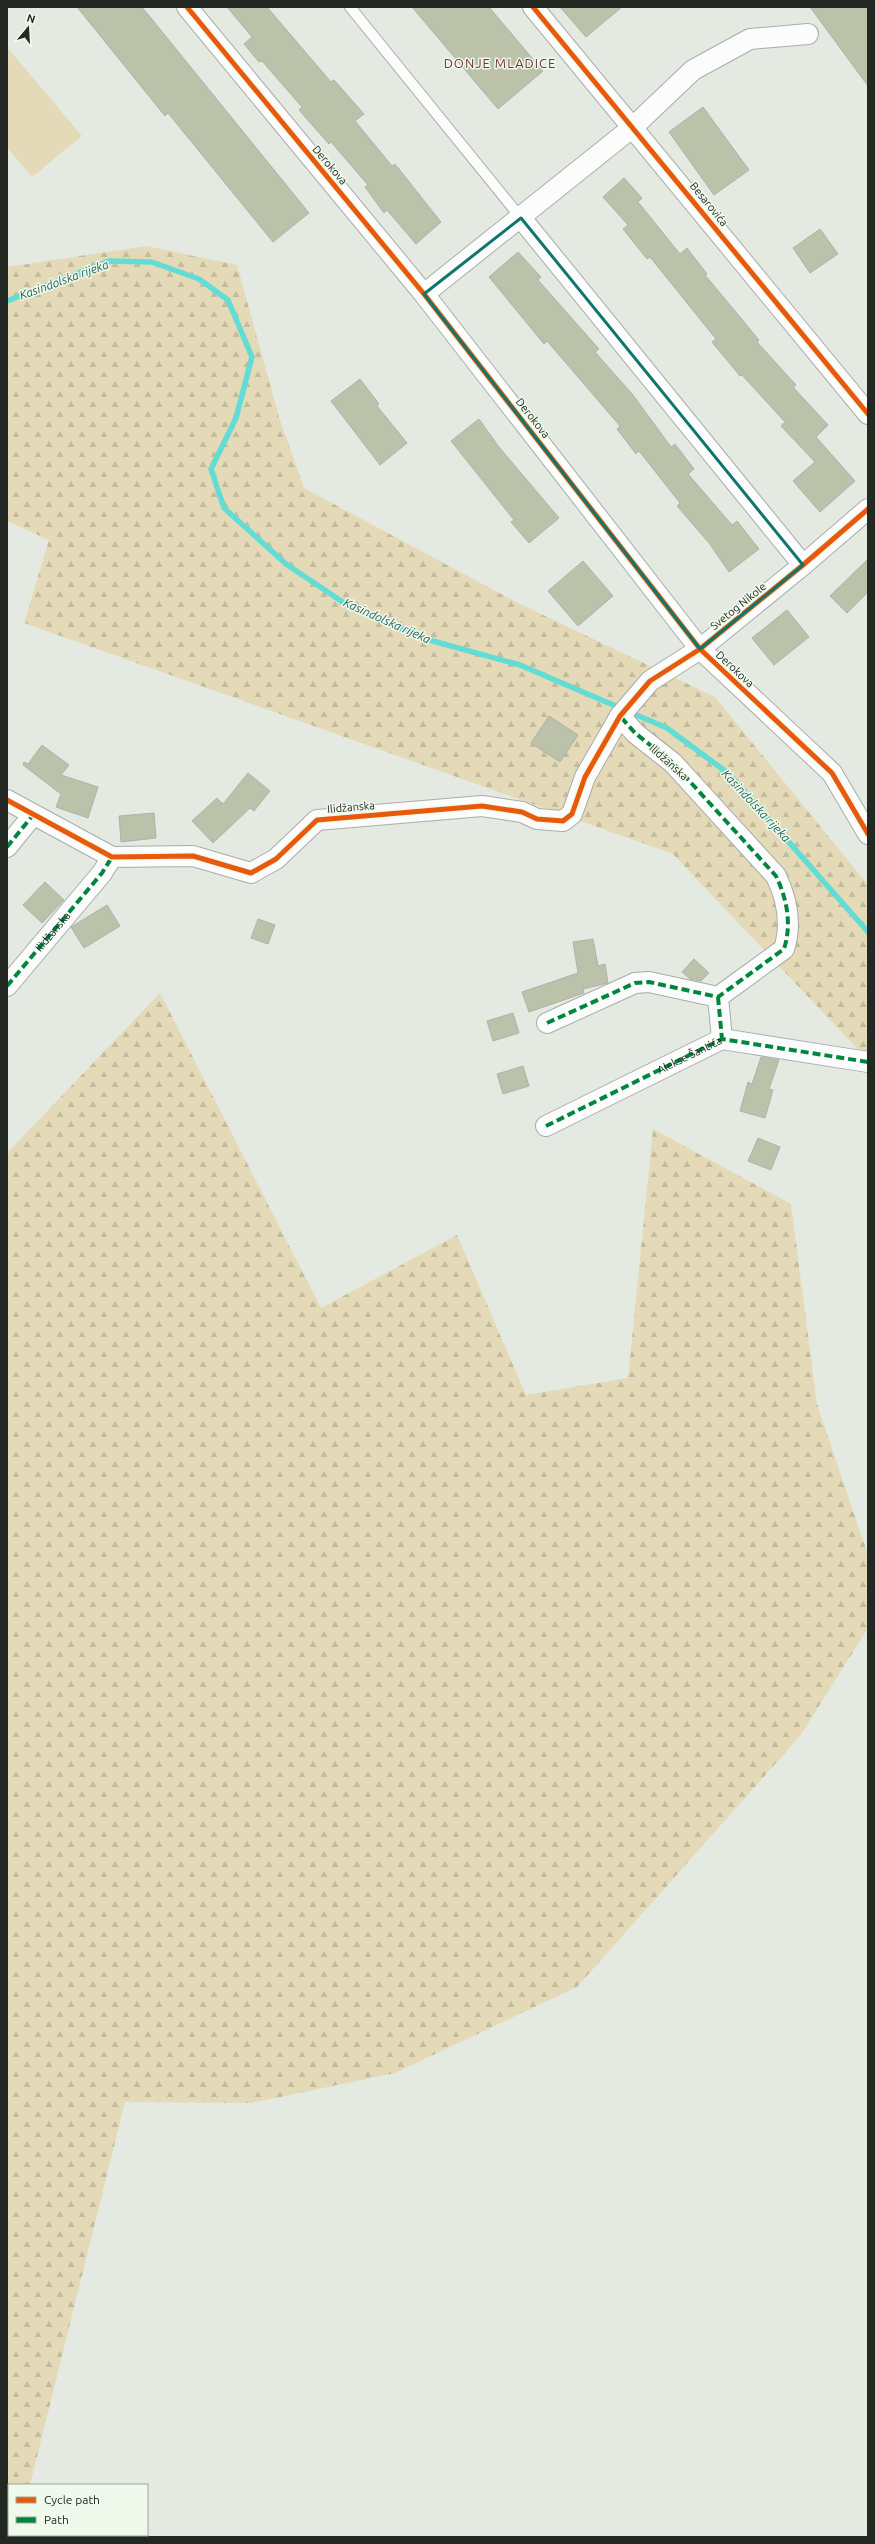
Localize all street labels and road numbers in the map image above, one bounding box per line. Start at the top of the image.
street label: Derokova [310,143,350,187]
street label: Besarovića [688,180,730,228]
street label: Derokova [514,396,552,440]
street label: Svetog Nikole [708,580,768,632]
street label: Derokova [714,649,756,689]
street label: Ilidžanska [647,742,691,782]
street label: Ilidžanska [327,799,375,815]
street label: Ilidžanska [33,909,73,954]
street label: Alekse Šantića [655,1034,724,1076]

